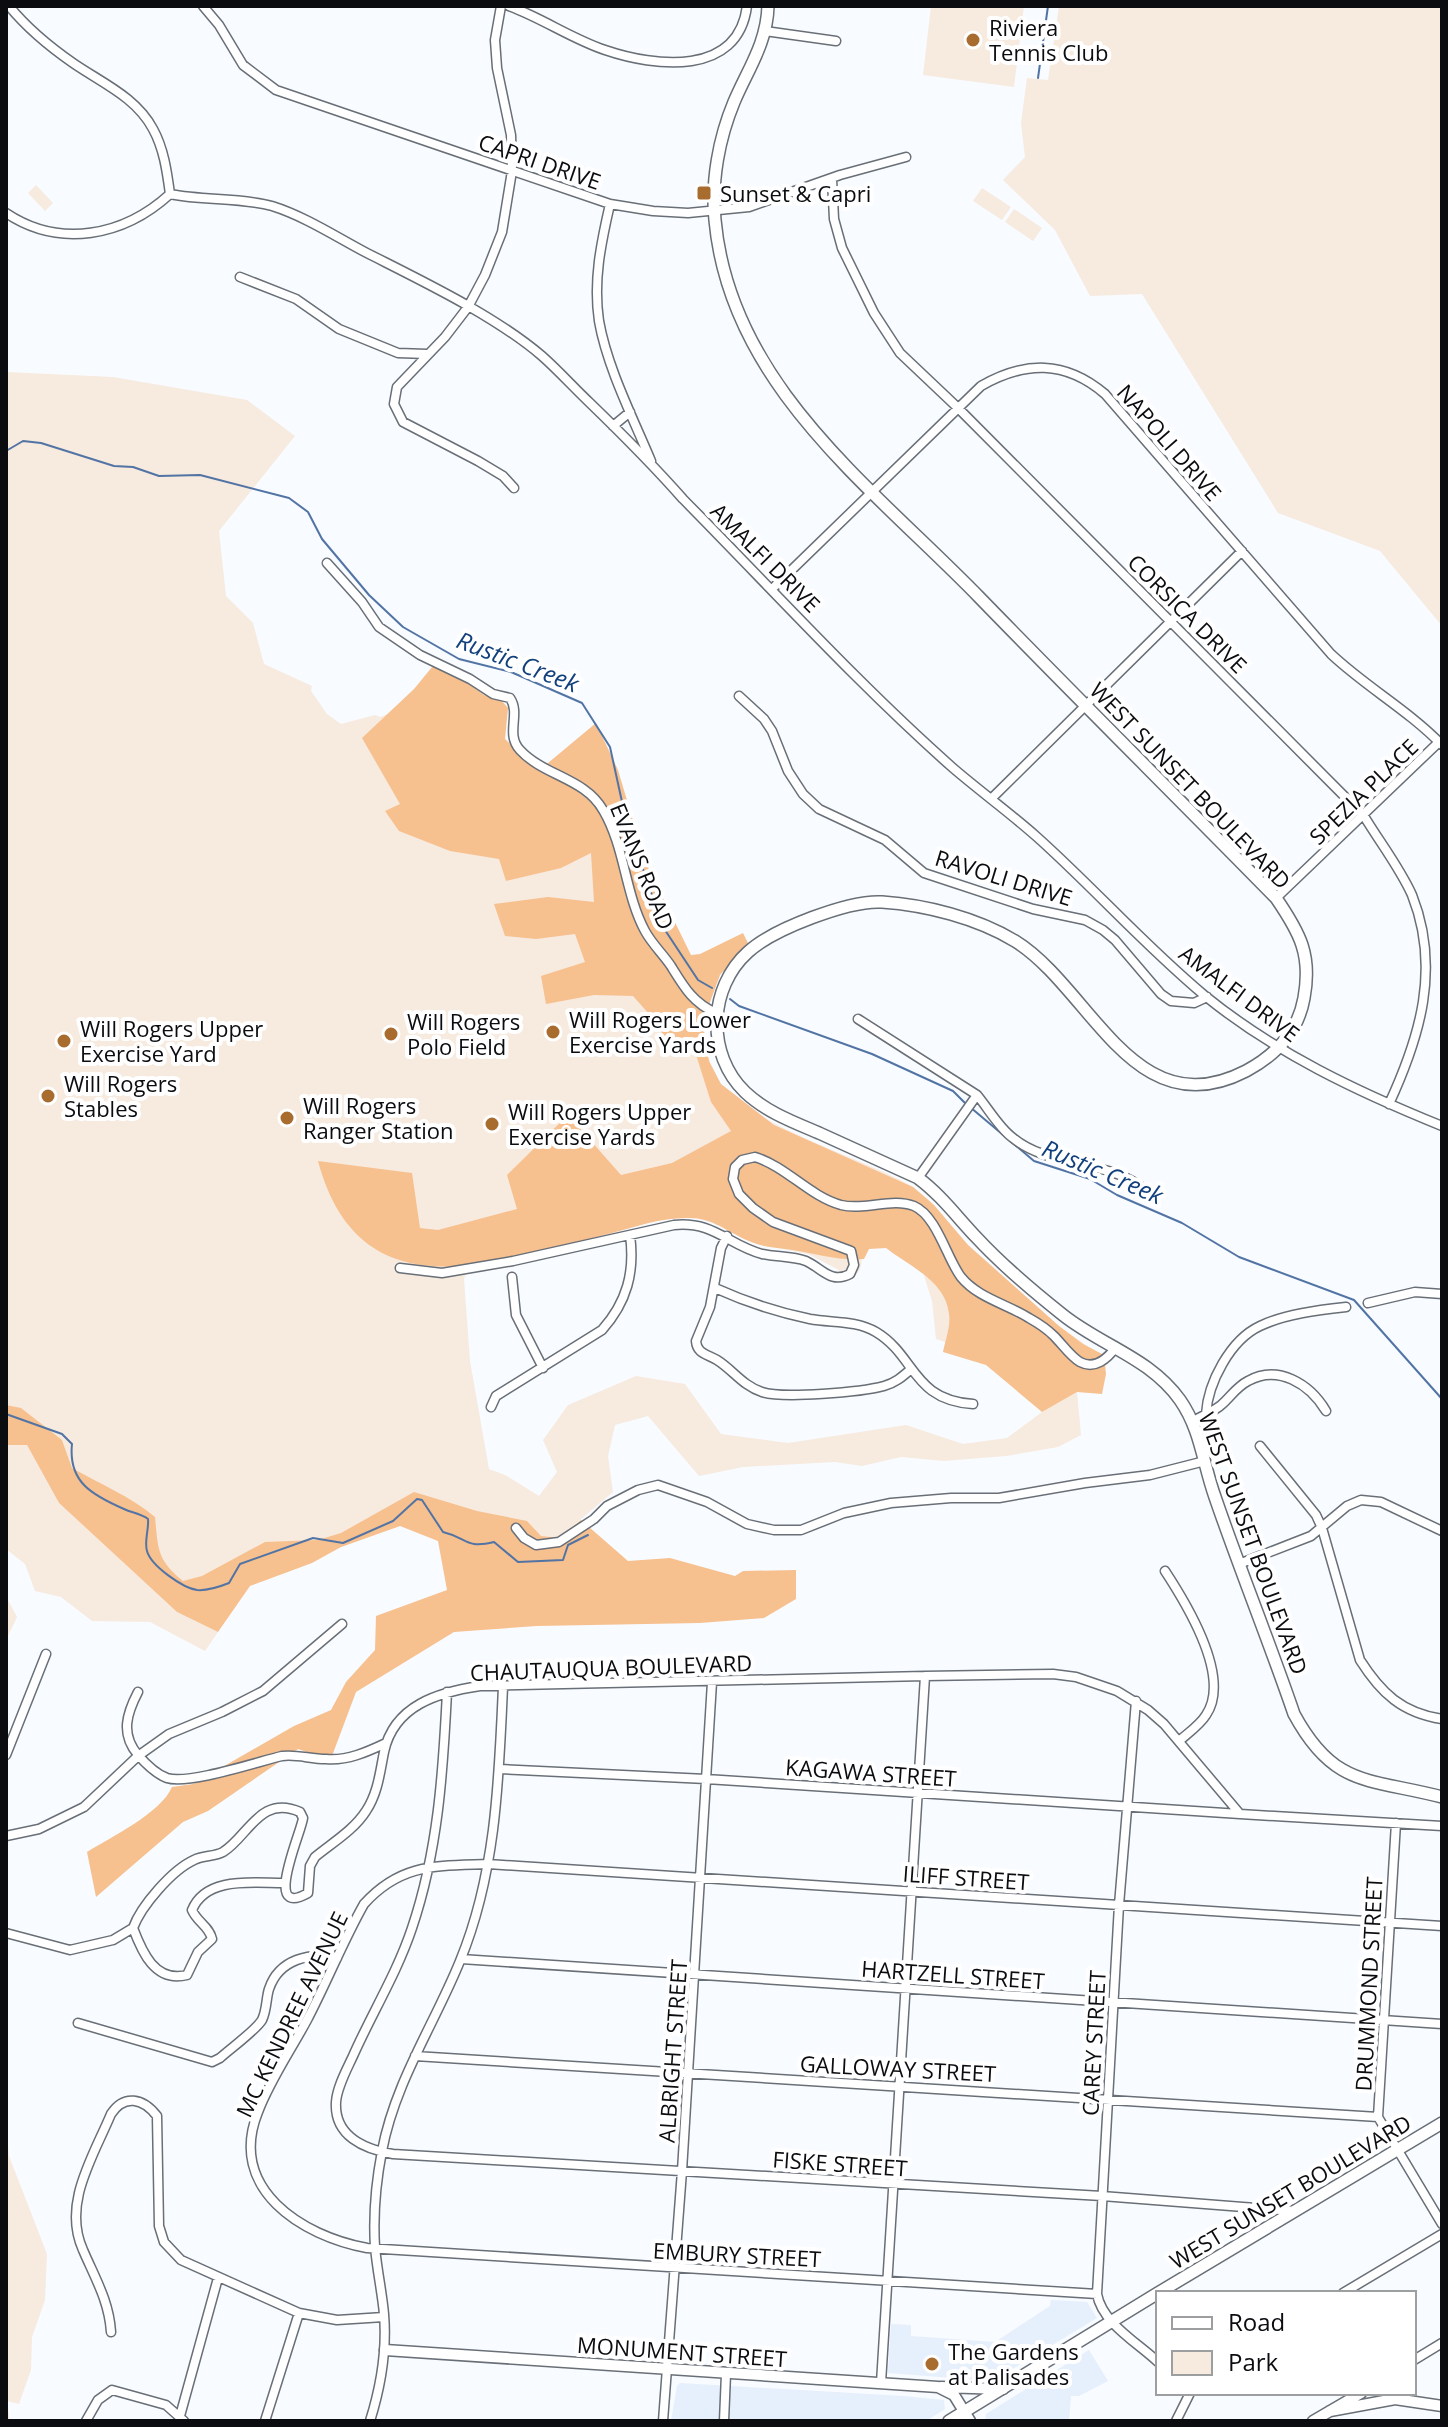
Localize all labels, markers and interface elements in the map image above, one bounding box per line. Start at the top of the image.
place label: Riviera Tennis Club [989,12,1109,67]
marker: Riviera Tennis Club [964,31,982,49]
street label: CAPRI DRIVE [475,126,605,196]
place label: Sunset & Capri [720,178,871,208]
marker: Sunset & Capri [695,184,713,202]
street label: NAPOLI DRIVE [1111,377,1229,507]
street label: AMALFI DRIVE [705,496,827,618]
street label: CORSICA DRIVE [1122,547,1254,679]
water label: Rustic Creek [452,623,585,700]
street label: WEST SUNSET BOULEVARD [1084,675,1298,895]
street label: SPEZIA PLACE [1302,731,1424,851]
street label: EVANS ROAD [604,798,682,934]
street label: RAVOLI DRIVE [932,842,1076,912]
street label: AMALFI DRIVE [1174,938,1306,1048]
place label: Will Rogers Lower Exercise Yards [569,1004,751,1059]
place label: Will Rogers Polo Field [407,1006,520,1061]
place label: Will Rogers Upper Exercise Yard [80,1013,263,1068]
marker: Will Rogers Lower Exercise Yards [544,1023,562,1041]
marker: Will Rogers Polo Field [382,1025,400,1043]
marker: Will Rogers Upper Exercise Yard [55,1032,73,1050]
place label: Will Rogers Stables [64,1068,177,1123]
marker: Will Rogers Stables [39,1087,57,1105]
place label: Will Rogers Ranger Station [303,1090,454,1145]
place label: Will Rogers Upper Exercise Yards [508,1096,691,1151]
marker: Will Rogers Ranger Station [278,1109,296,1127]
marker: Will Rogers Upper Exercise Yards [483,1115,501,1133]
water label: Rustic Creek [1038,1131,1170,1212]
street label: WEST SUNSET BOULEVARD [1193,1408,1315,1678]
street label: CHAUTAUQUA BOULEVARD [469,1647,753,1687]
street label: KAGAWA STREET [784,1751,958,1793]
street label: ILIFF STREET [902,1858,1030,1896]
street label: DRUMMOND STREET [1347,1876,1389,2092]
street label: MC KENDREE AVENUE [228,1906,354,2122]
street label: HARTZELL STREET [860,1953,1046,1995]
street label: ALBRIGHT STREET [651,1958,693,2144]
street label: CAREY STREET [1074,1969,1112,2117]
street label: GALLOWAY STREET [799,2048,997,2088]
street label: WEST SUNSET BOULEVARD [1164,2107,1416,2275]
street label: FISKE STREET [771,2143,909,2183]
street label: EMBURY STREET [652,2235,822,2273]
legend [1156,2291,1416,2395]
text: Road [1228,2305,1285,2338]
street label: MONUMENT STREET [576,2329,788,2373]
place label: The Gardens at Palisades [948,2336,1079,2391]
text: Park [1228,2345,1279,2378]
marker: The Gardens at Palisades [923,2355,941,2373]

